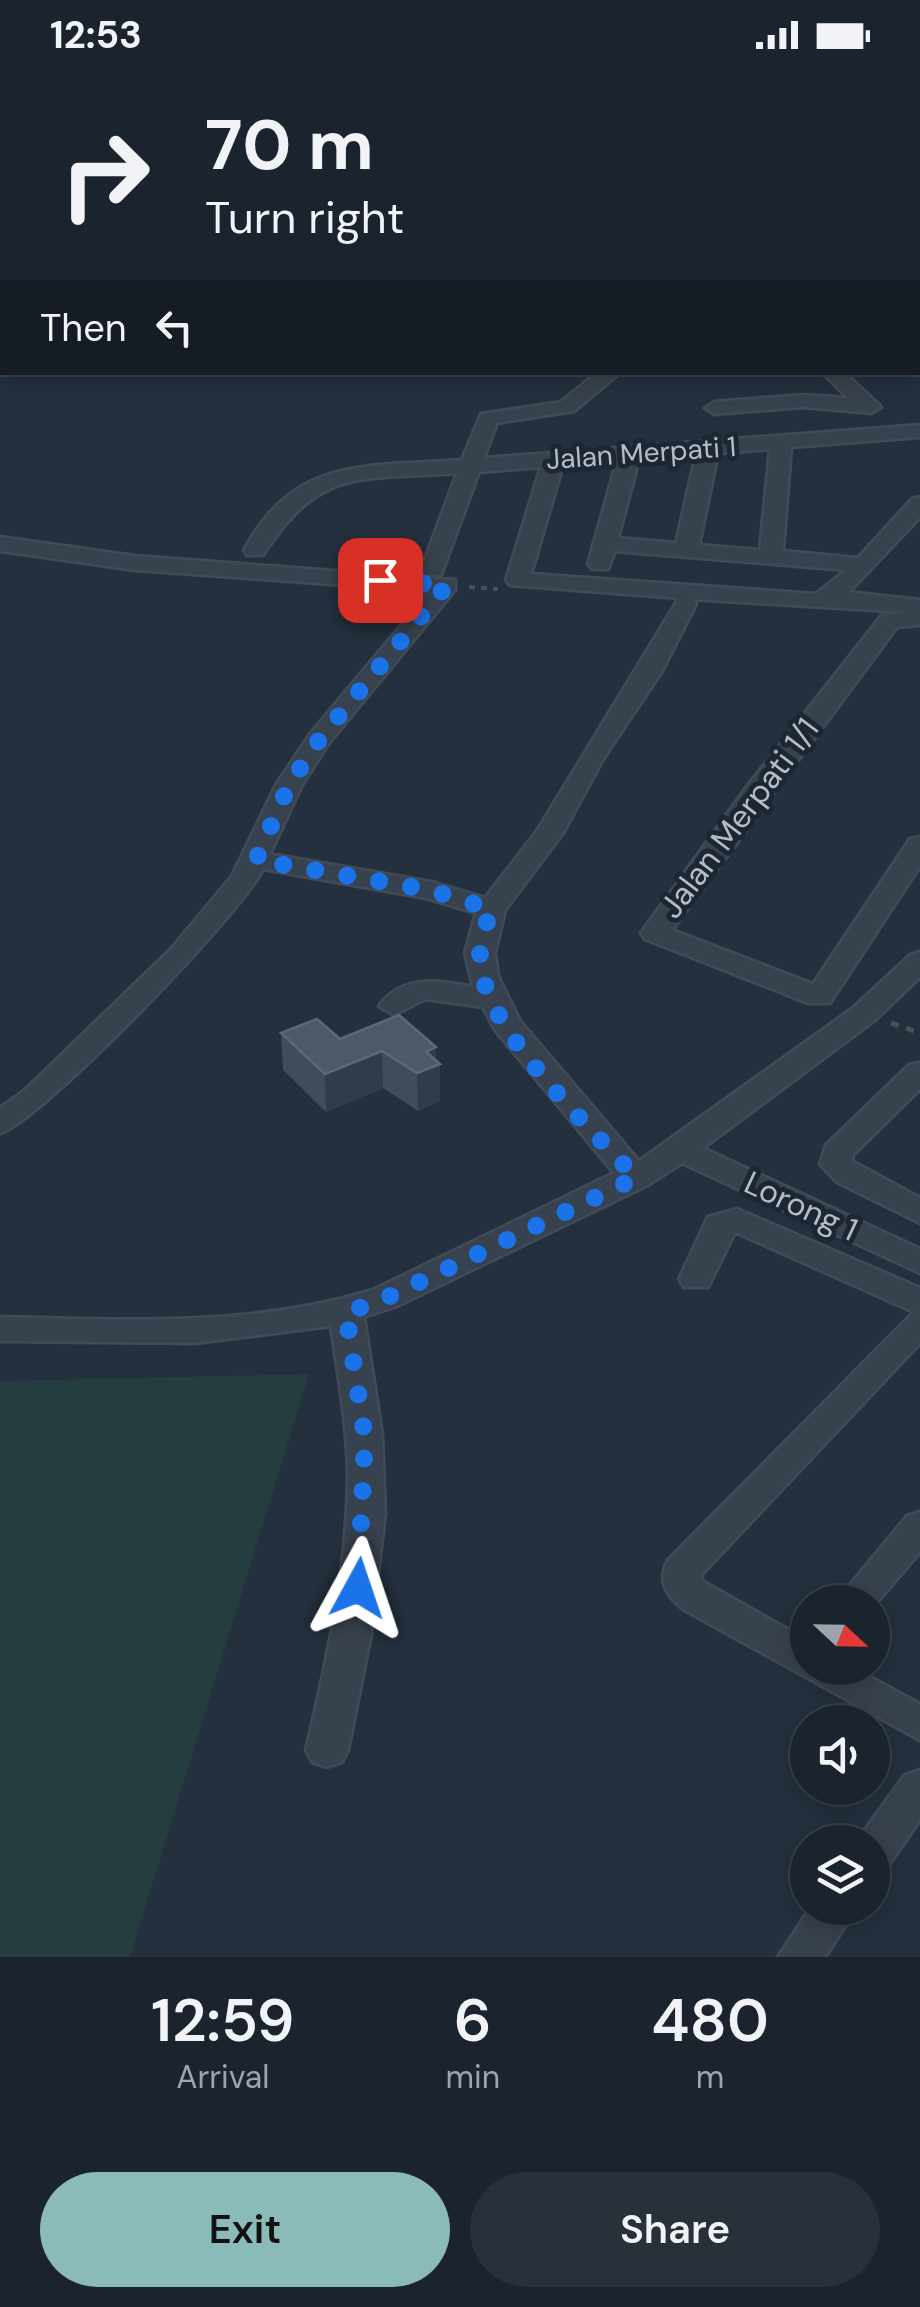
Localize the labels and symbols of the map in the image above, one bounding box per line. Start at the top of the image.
street label: Jalan Merpati 1 [545,428,737,478]
pin [338,538,423,623]
street label: Jalan Merpati 1/1 [650,710,828,926]
street label: Lorong 1 [738,1162,864,1250]
position arrow [306,1536,410,1640]
north arrow [790,1585,890,1685]

